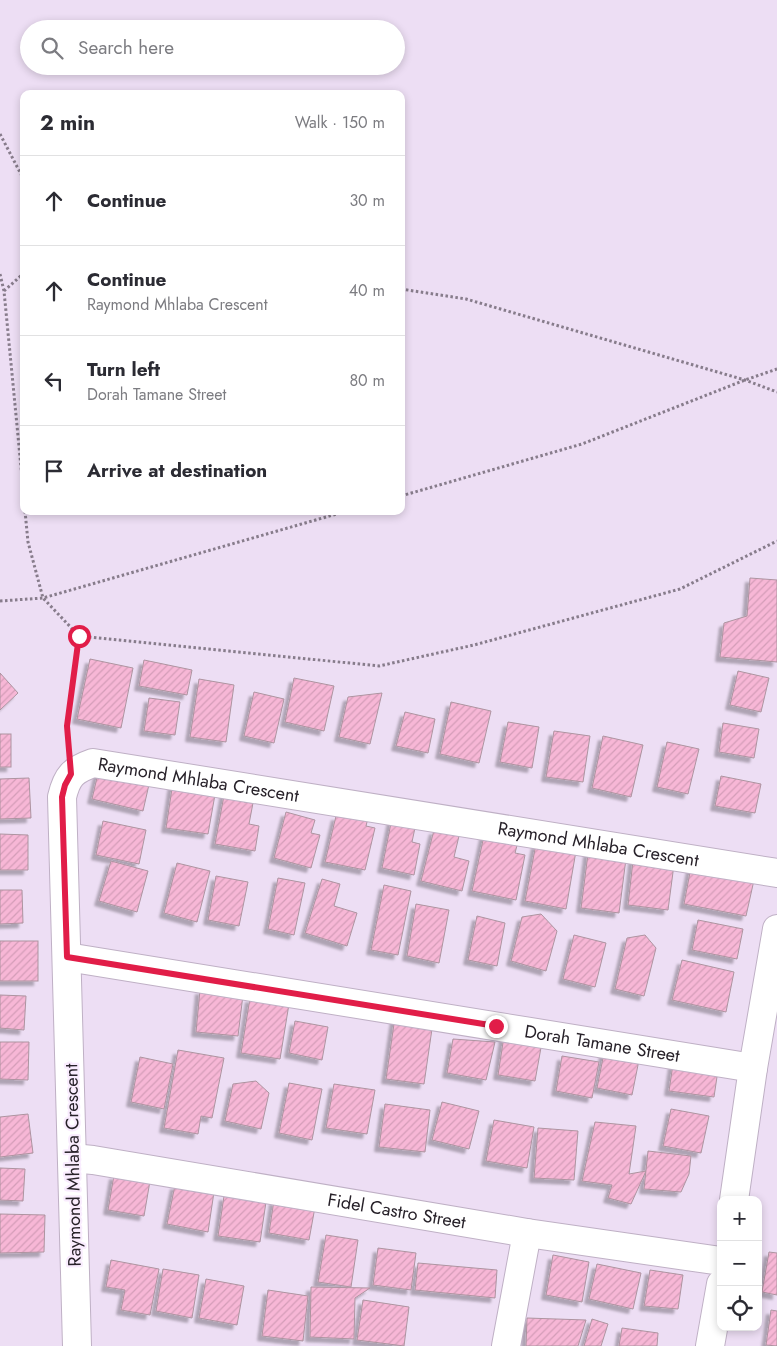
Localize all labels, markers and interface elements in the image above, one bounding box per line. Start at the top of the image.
search box [20,20,405,75]
icon: search [38,34,66,62]
text: Search here [78,34,174,61]
text: 2 min [40,108,95,138]
text: Walk · 150 m [295,111,385,134]
icon: ahead [40,187,68,215]
text: Continue [87,187,166,214]
text: 30 m [349,189,385,212]
text: Continue [87,266,166,293]
icon: ahead [40,277,68,305]
text: 40 m [349,279,385,302]
text: Raymond Mhlaba Crescent [87,293,268,316]
text: Turn left [87,356,160,383]
icon: left [40,367,68,395]
text: 80 m [349,369,385,392]
text: Dorah Tamane Street [87,383,226,406]
icon: arrive [40,457,68,485]
text: Arrive at destination [87,457,267,484]
route start [68,625,91,648]
street label: Raymond Mhlaba Crescent [96,751,302,809]
street label: Raymond Mhlaba Crescent [496,815,701,873]
route end [485,1015,508,1038]
street label: Dorah Tamane Street [523,1018,682,1069]
street label: Raymond Mhlaba Crescent [58,1063,88,1267]
street label: Fidel Castro Street [326,1187,468,1236]
map controls [717,1196,762,1331]
button: + [717,1196,762,1241]
button: − [717,1241,762,1286]
button: locate [717,1286,762,1331]

